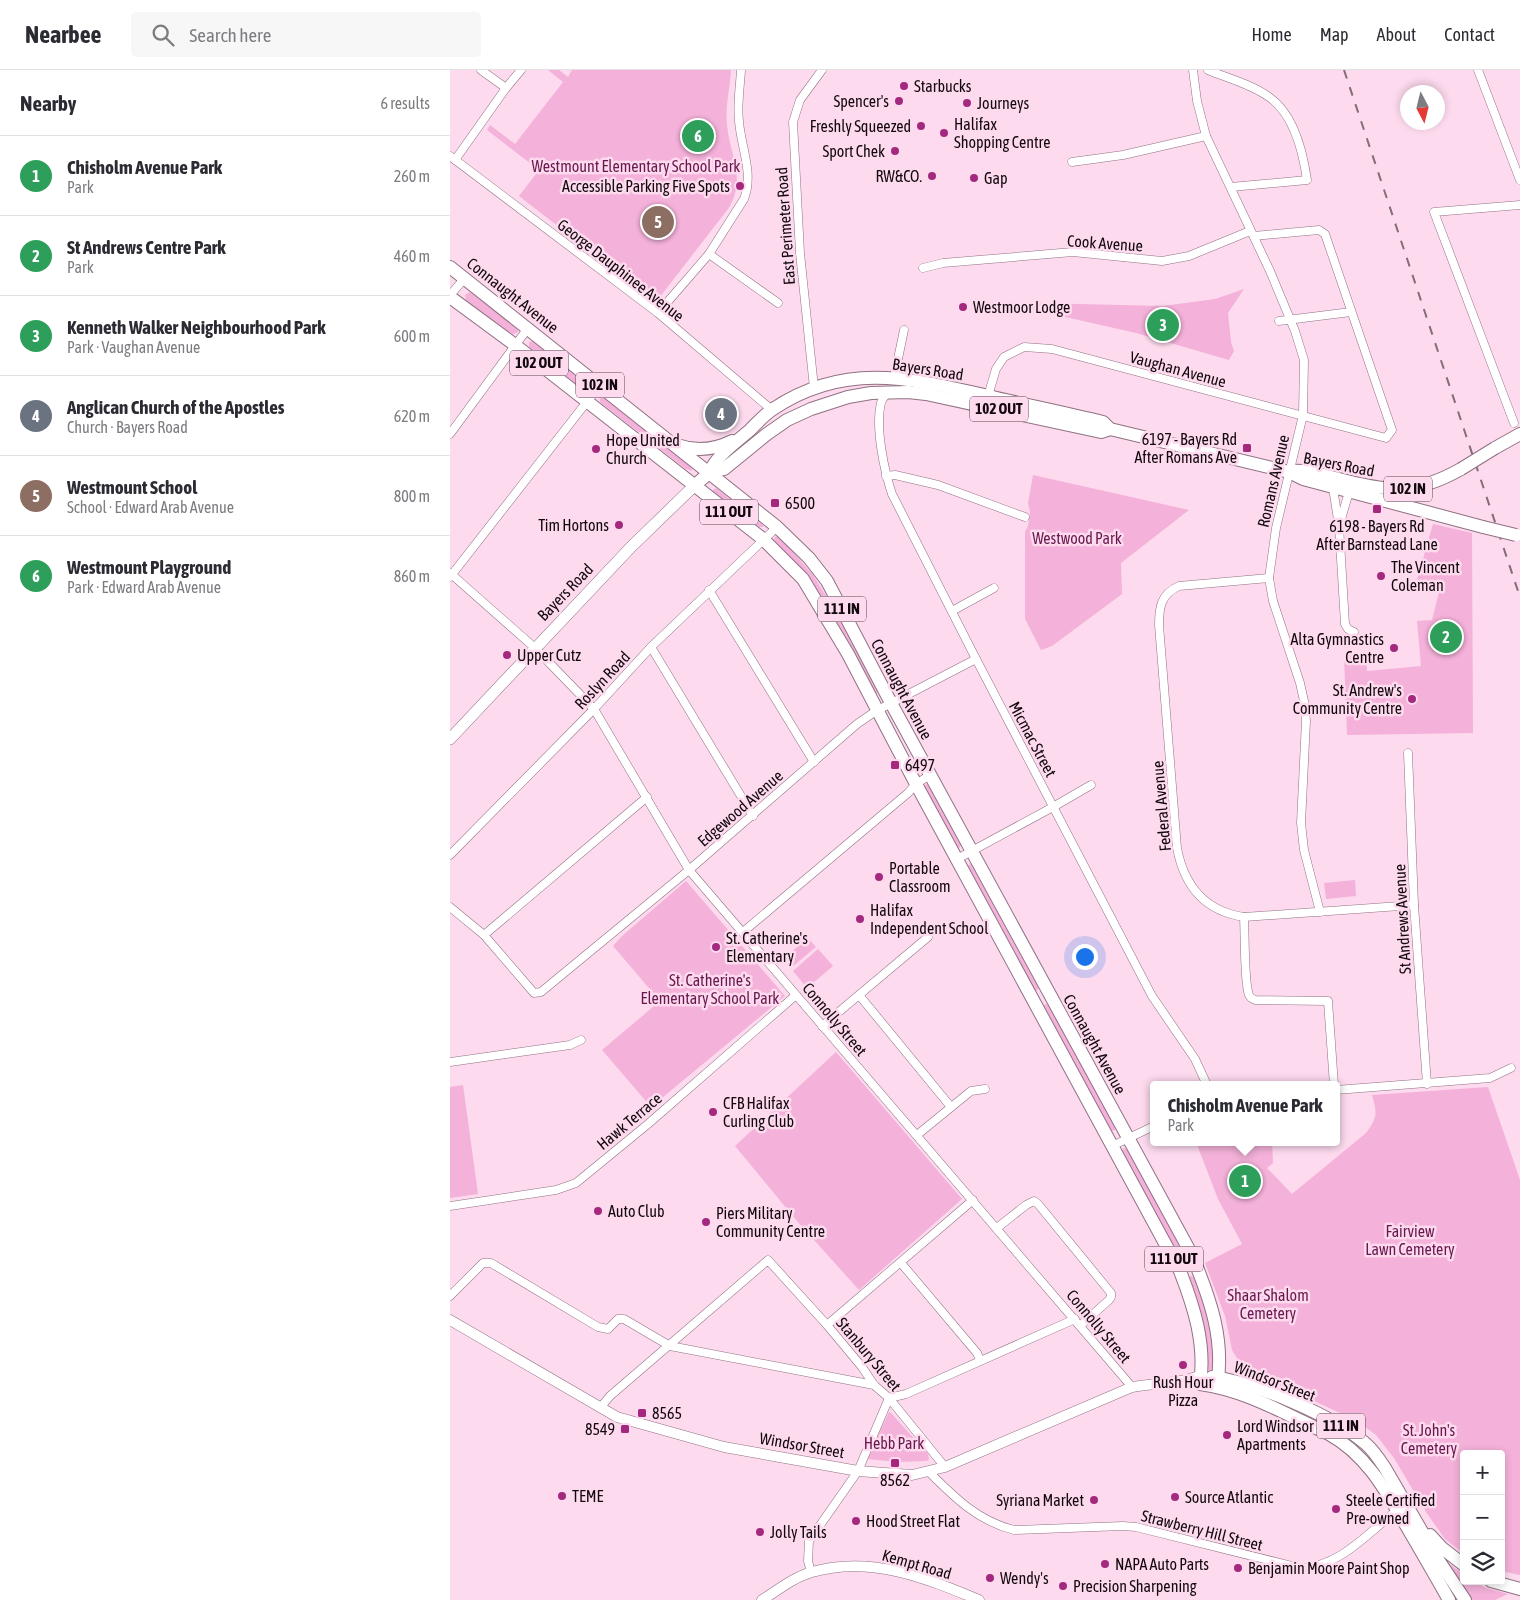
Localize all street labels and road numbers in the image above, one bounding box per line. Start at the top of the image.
street label: East Perimeter Road [772,167,798,285]
street label: George Dauphinee Avenue [554,215,688,326]
street label: Cook Avenue [1067,231,1143,255]
street label: Connaught Avenue [463,254,562,337]
street label: Vaughan Avenue [1128,348,1228,391]
road number: 102 OUT [510,350,568,376]
street label: Bayers Road [891,354,965,384]
road number: 102 IN [576,372,624,398]
road number: 102 OUT [970,396,1028,422]
street label: Romans Avenue [1254,433,1292,529]
street label: Bayers Road [1302,448,1376,481]
road number: 102 IN [1384,476,1432,502]
road number: 111 OUT [700,500,758,524]
street label: Bayers Road [534,560,597,625]
road number: 111 IN [818,596,866,622]
street label: Connaught Avenue [867,636,936,743]
street label: Roslyn Road [571,647,634,713]
street label: Micmac Street [1006,698,1060,780]
street label: Federal Avenue [1148,760,1174,852]
street label: Edgewood Avenue [694,766,787,851]
street label: St Andrews Avenue [1390,863,1414,975]
street label: Connolly Street [798,979,871,1060]
street label: Connaught Avenue [1059,991,1130,1097]
street label: Hawk Terrace [593,1089,665,1153]
road number: 111 OUT [1145,1246,1203,1272]
street label: Connolly Street [1062,1286,1135,1367]
street label: Stanbury Street [832,1314,905,1395]
street label: Windsor Street [1232,1357,1319,1405]
road number: 111 IN [1317,1414,1365,1438]
street label: Windsor Street [758,1429,846,1461]
street label: Strawberry Hill Street [1139,1506,1265,1555]
street label: Kempt Road [880,1546,954,1583]

